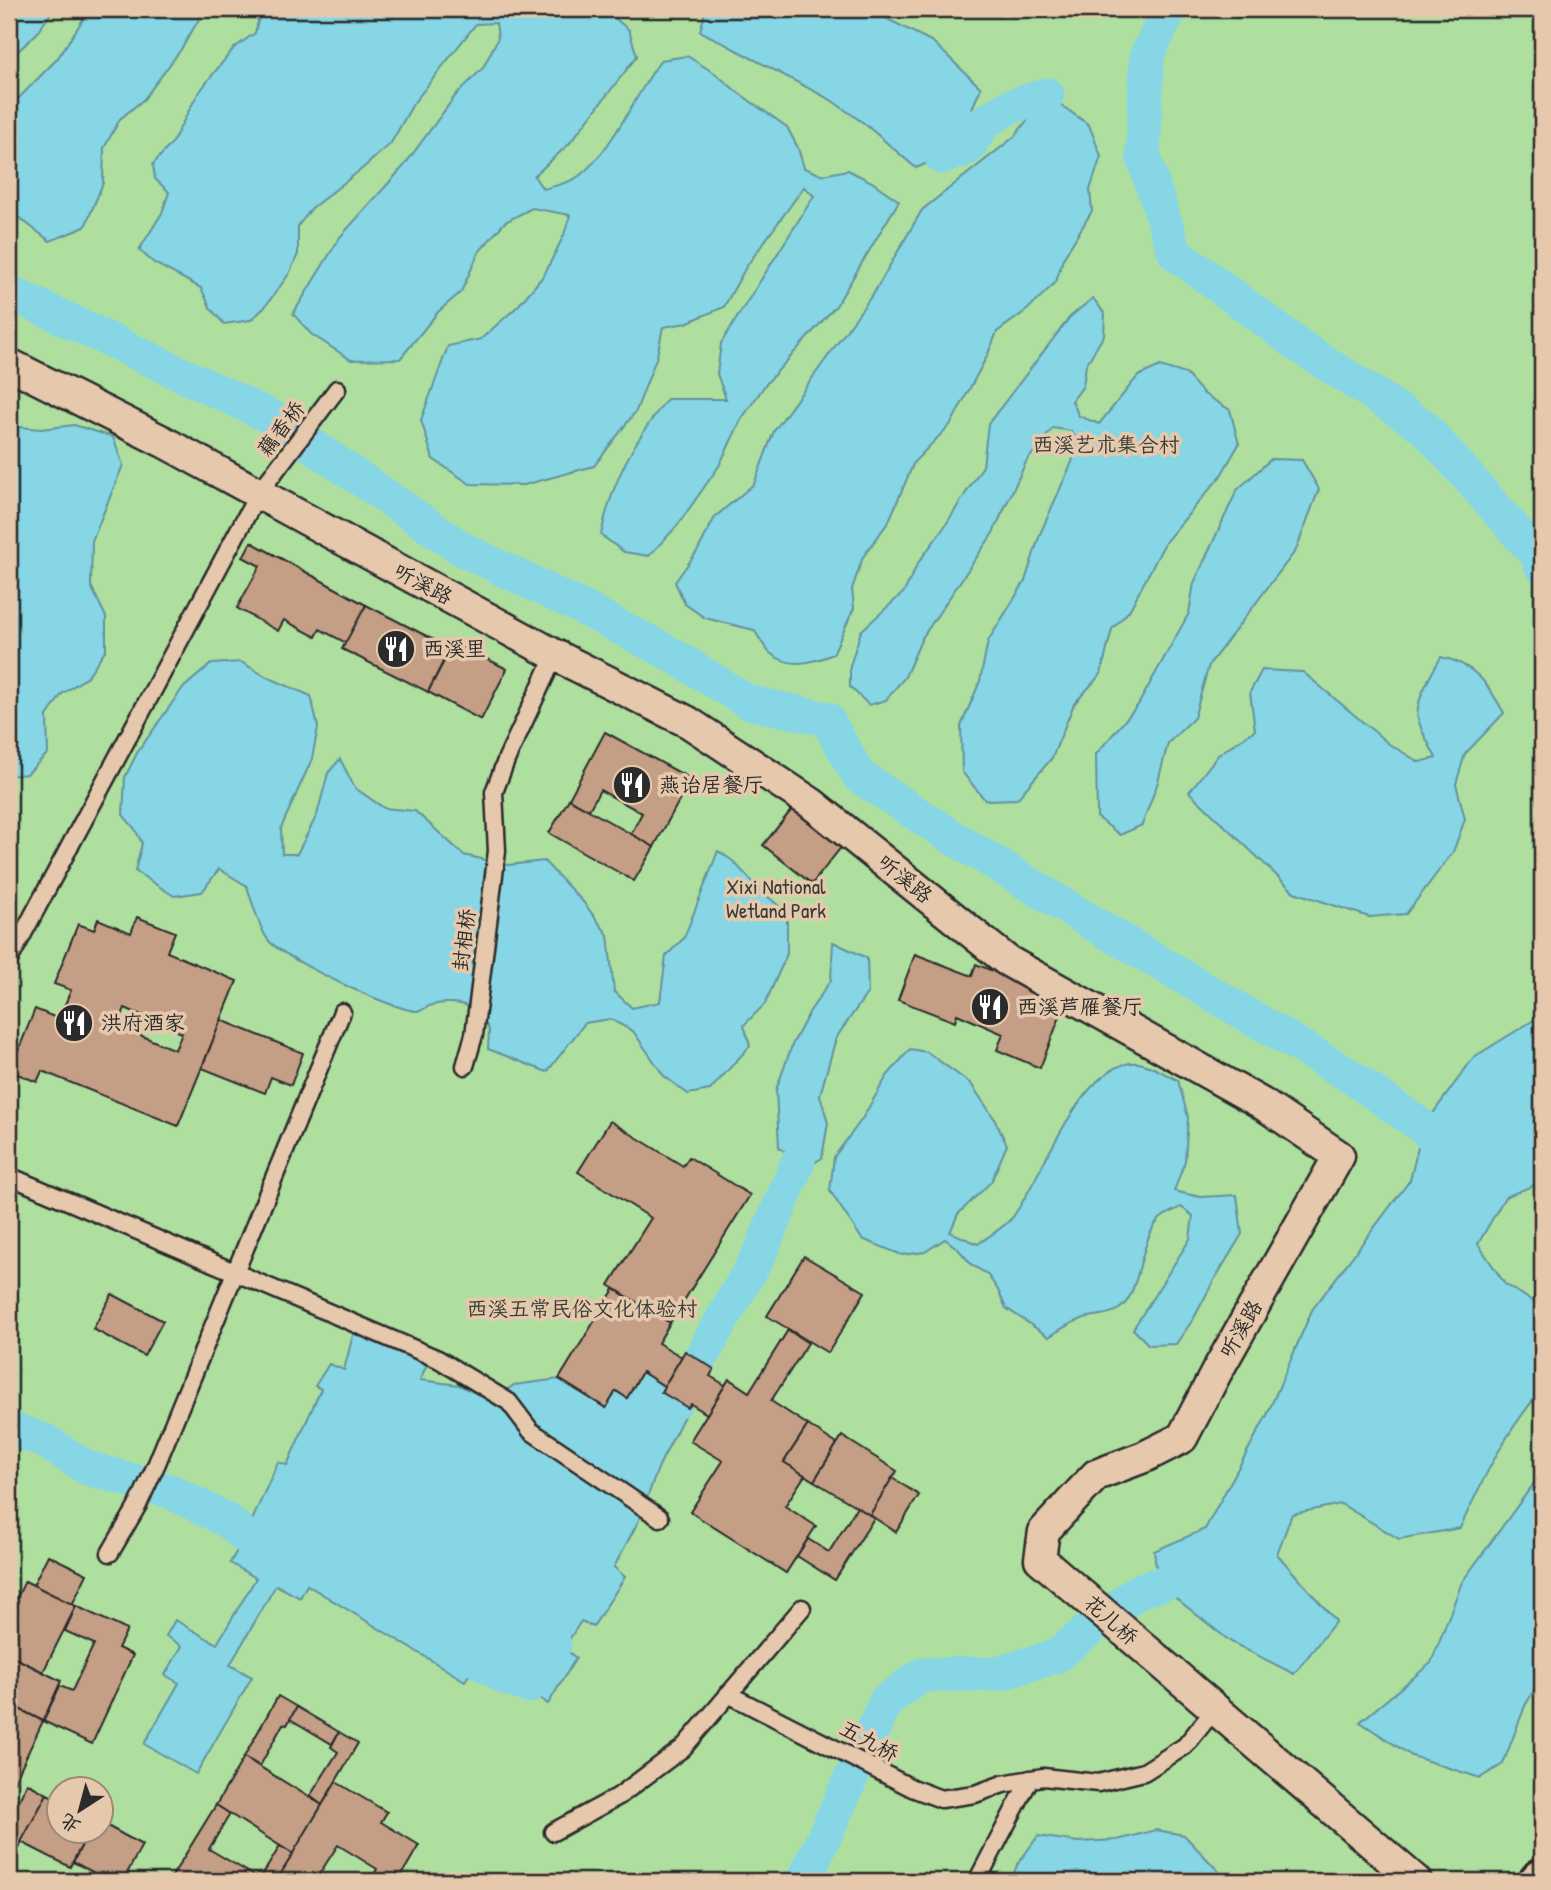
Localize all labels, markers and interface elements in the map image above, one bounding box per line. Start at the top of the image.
street label: 藕香桥 [250,395,311,463]
park label: 西溪艺术集合村 [1033,430,1180,459]
street label: 听溪路 [389,556,458,611]
restaurant icon: 西溪里 [375,628,417,670]
place label: 西溪里 [423,634,486,663]
restaurant icon: 燕诒居餐厅 [611,764,653,806]
place label: 燕诒居餐厅 [659,770,764,799]
street label: 听溪路 [872,848,939,910]
park label: Xixi National Wetland Park [726,872,826,925]
street label: 封相桥 [445,907,482,973]
restaurant icon: 西溪芦雁餐厅 [969,986,1011,1028]
place label: 西溪芦雁餐厅 [1017,992,1143,1021]
restaurant icon: 洪府酒家 [53,1002,95,1044]
place label: 洪府酒家 [101,1008,185,1037]
park label: 西溪五常民俗文化体验村 [467,1294,698,1323]
street label: 听溪路 [1212,1294,1269,1363]
street label: 花儿桥 [1078,1588,1145,1651]
street label: 五九桥 [835,1713,904,1768]
north arrow [46,1774,116,1844]
text: 北 [55,1808,85,1840]

